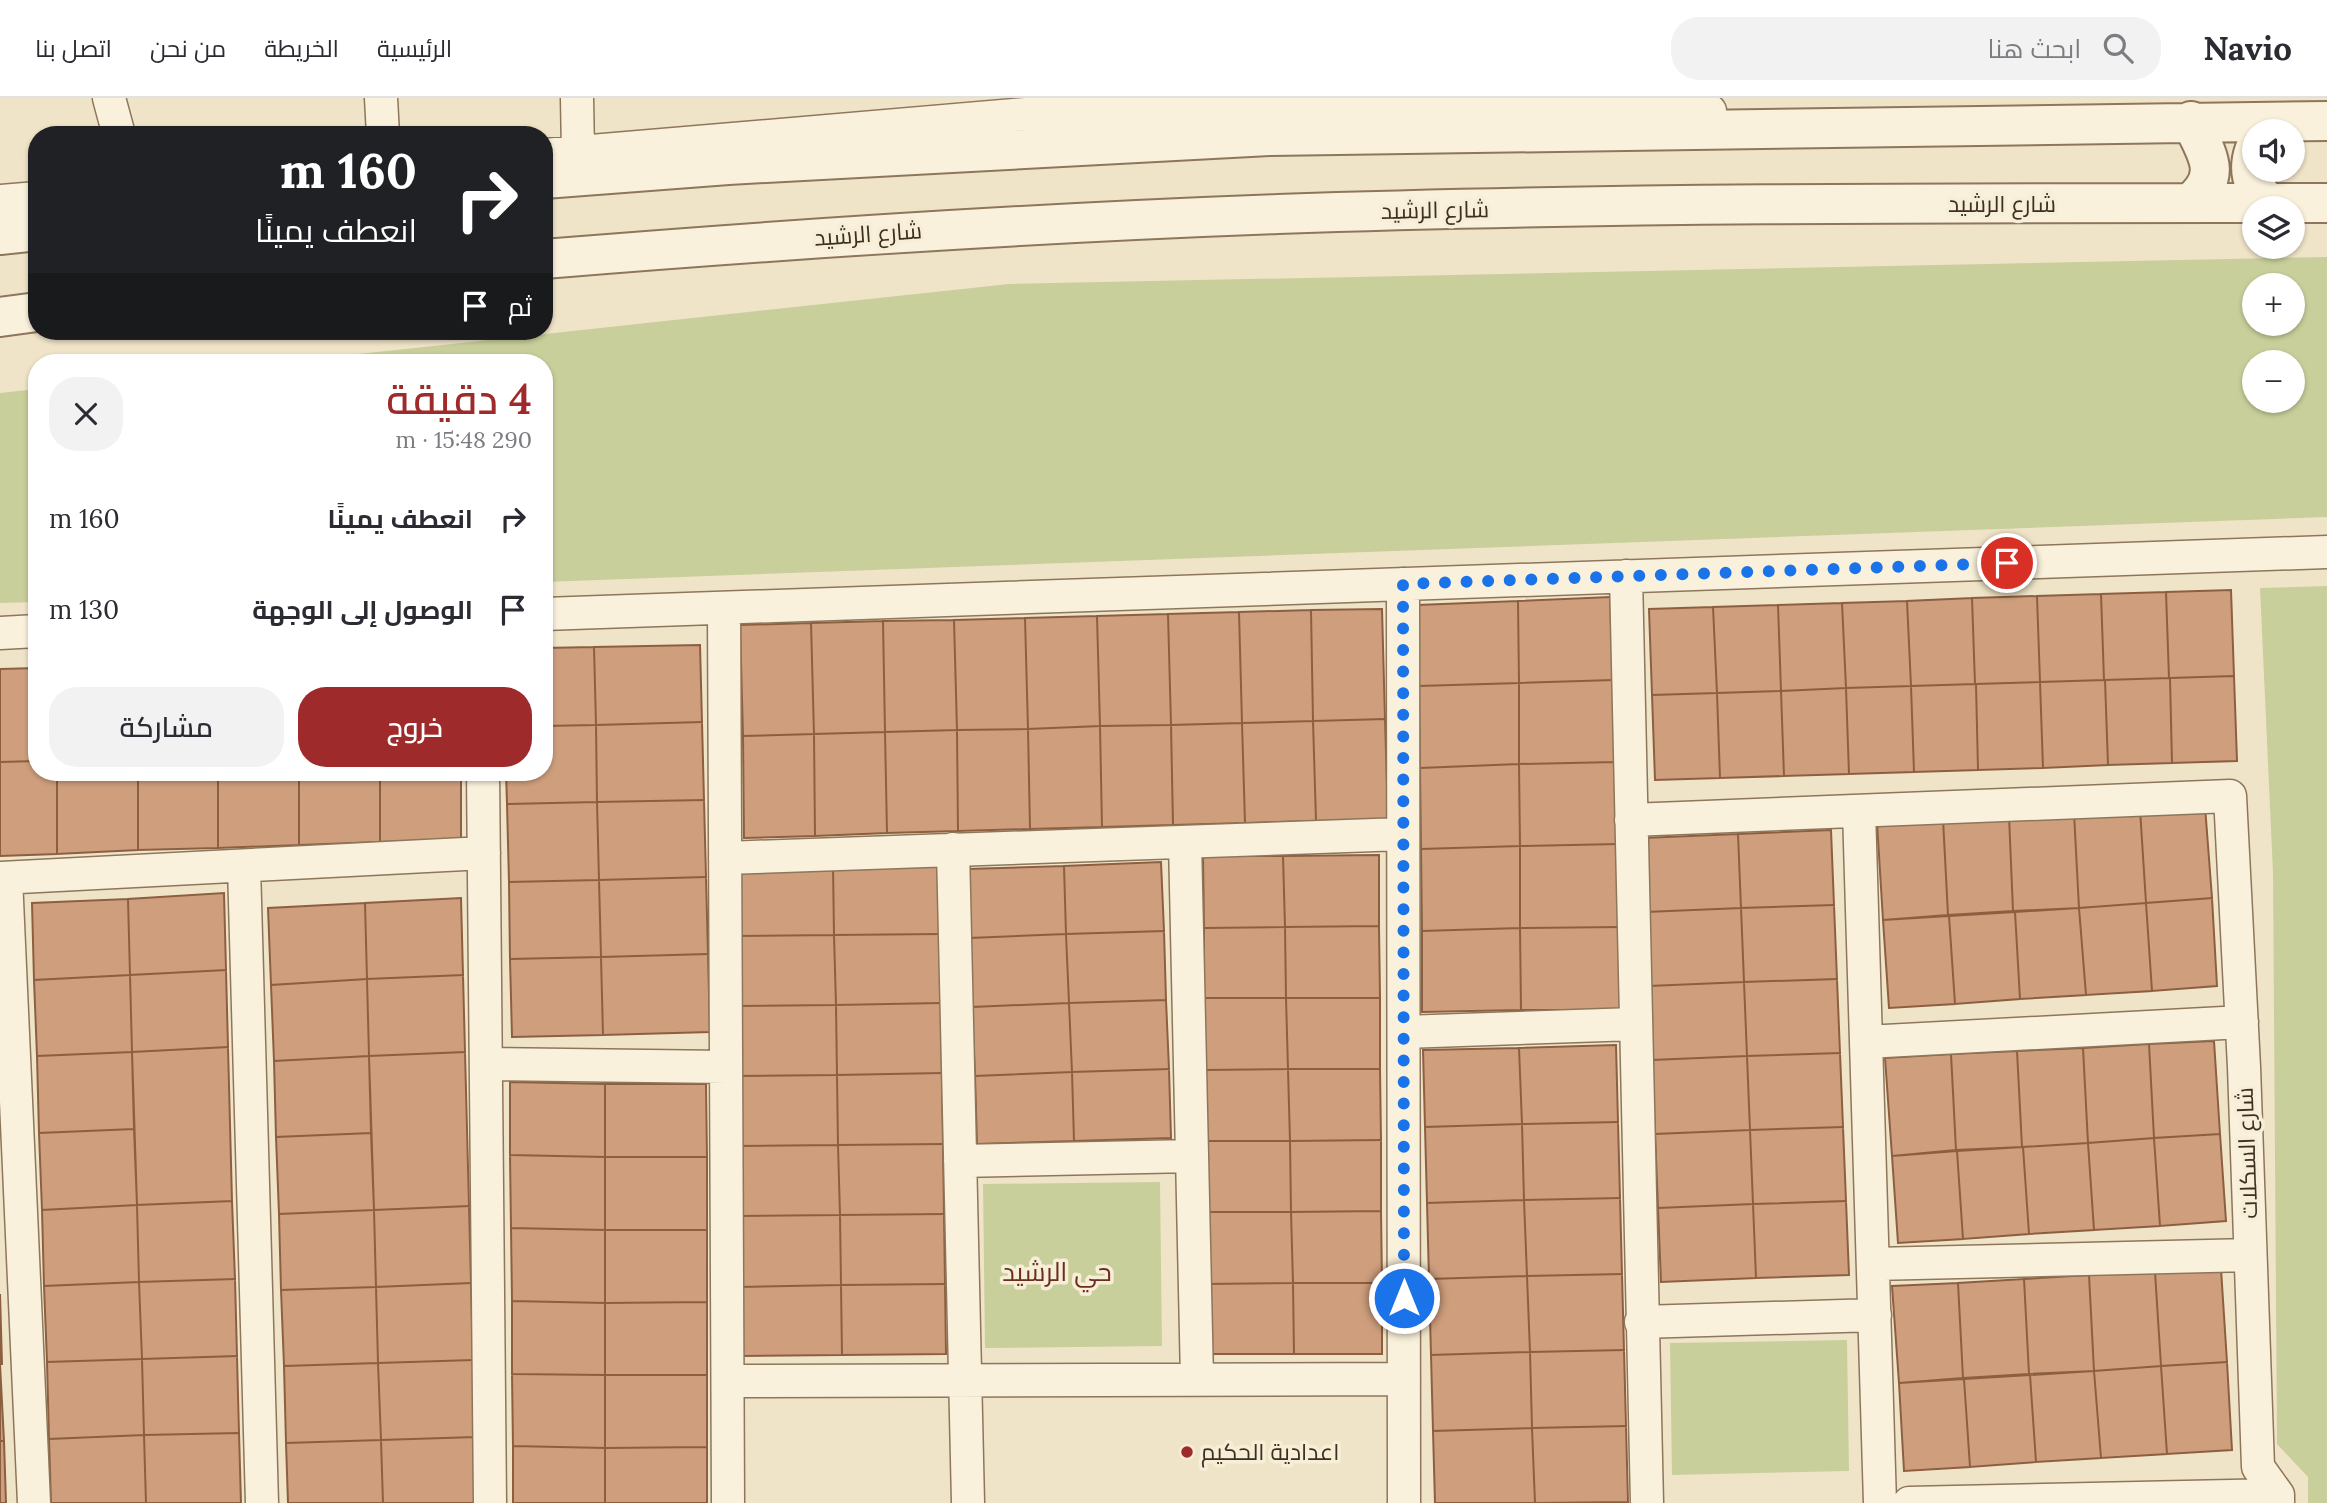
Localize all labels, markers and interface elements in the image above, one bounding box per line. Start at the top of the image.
search box [1671,17,2161,80]
text: Navio [2203,27,2292,69]
icon: search [2099,29,2137,67]
text: ابحث هنا [1988,32,2081,65]
text: اتصل بنا [35,33,112,64]
text: من نحن [150,33,226,64]
text: الخريطة [264,33,339,64]
text: الرئيسية [377,33,452,64]
map controls [2242,119,2305,413]
button: sound [2242,119,2305,182]
text: 160 m [280,139,417,201]
icon: right [441,154,532,245]
street label: شارع الرشيد [1948,189,2056,220]
street label: شارع الرشيد [1381,194,1489,227]
button: layers [2242,196,2305,259]
text: انعطف يمينًا [255,210,417,251]
street label: شارع الرشيد [813,215,923,254]
button: + [2242,273,2305,336]
icon: arrive [456,287,494,325]
text: ثم [508,290,532,323]
button: − [2242,350,2305,413]
text: 4 دقيقة [386,372,532,426]
button: close [49,377,123,451]
text: 290 m · 15:48 [396,425,532,454]
icon: right [494,500,532,538]
text: 160 m [49,502,120,535]
text: انعطف يمينًا [328,502,473,535]
pin [1977,533,2037,593]
icon: arrive [1988,544,2026,582]
icon: arrive [494,591,532,629]
text: 130 m [49,593,119,626]
text: الوصول إلى الوجهة [252,593,473,626]
button: مشاركة [49,687,284,767]
button: خروج [298,687,532,767]
street label: شارع السكلات [2230,1087,2265,1219]
district label: حي الرشيد [1002,1255,1112,1293]
position arrow [1367,1261,1441,1335]
place label: اعدادية الحكيم [1201,1437,1339,1468]
marker: اعدادية الحكيم [1179,1444,1195,1460]

